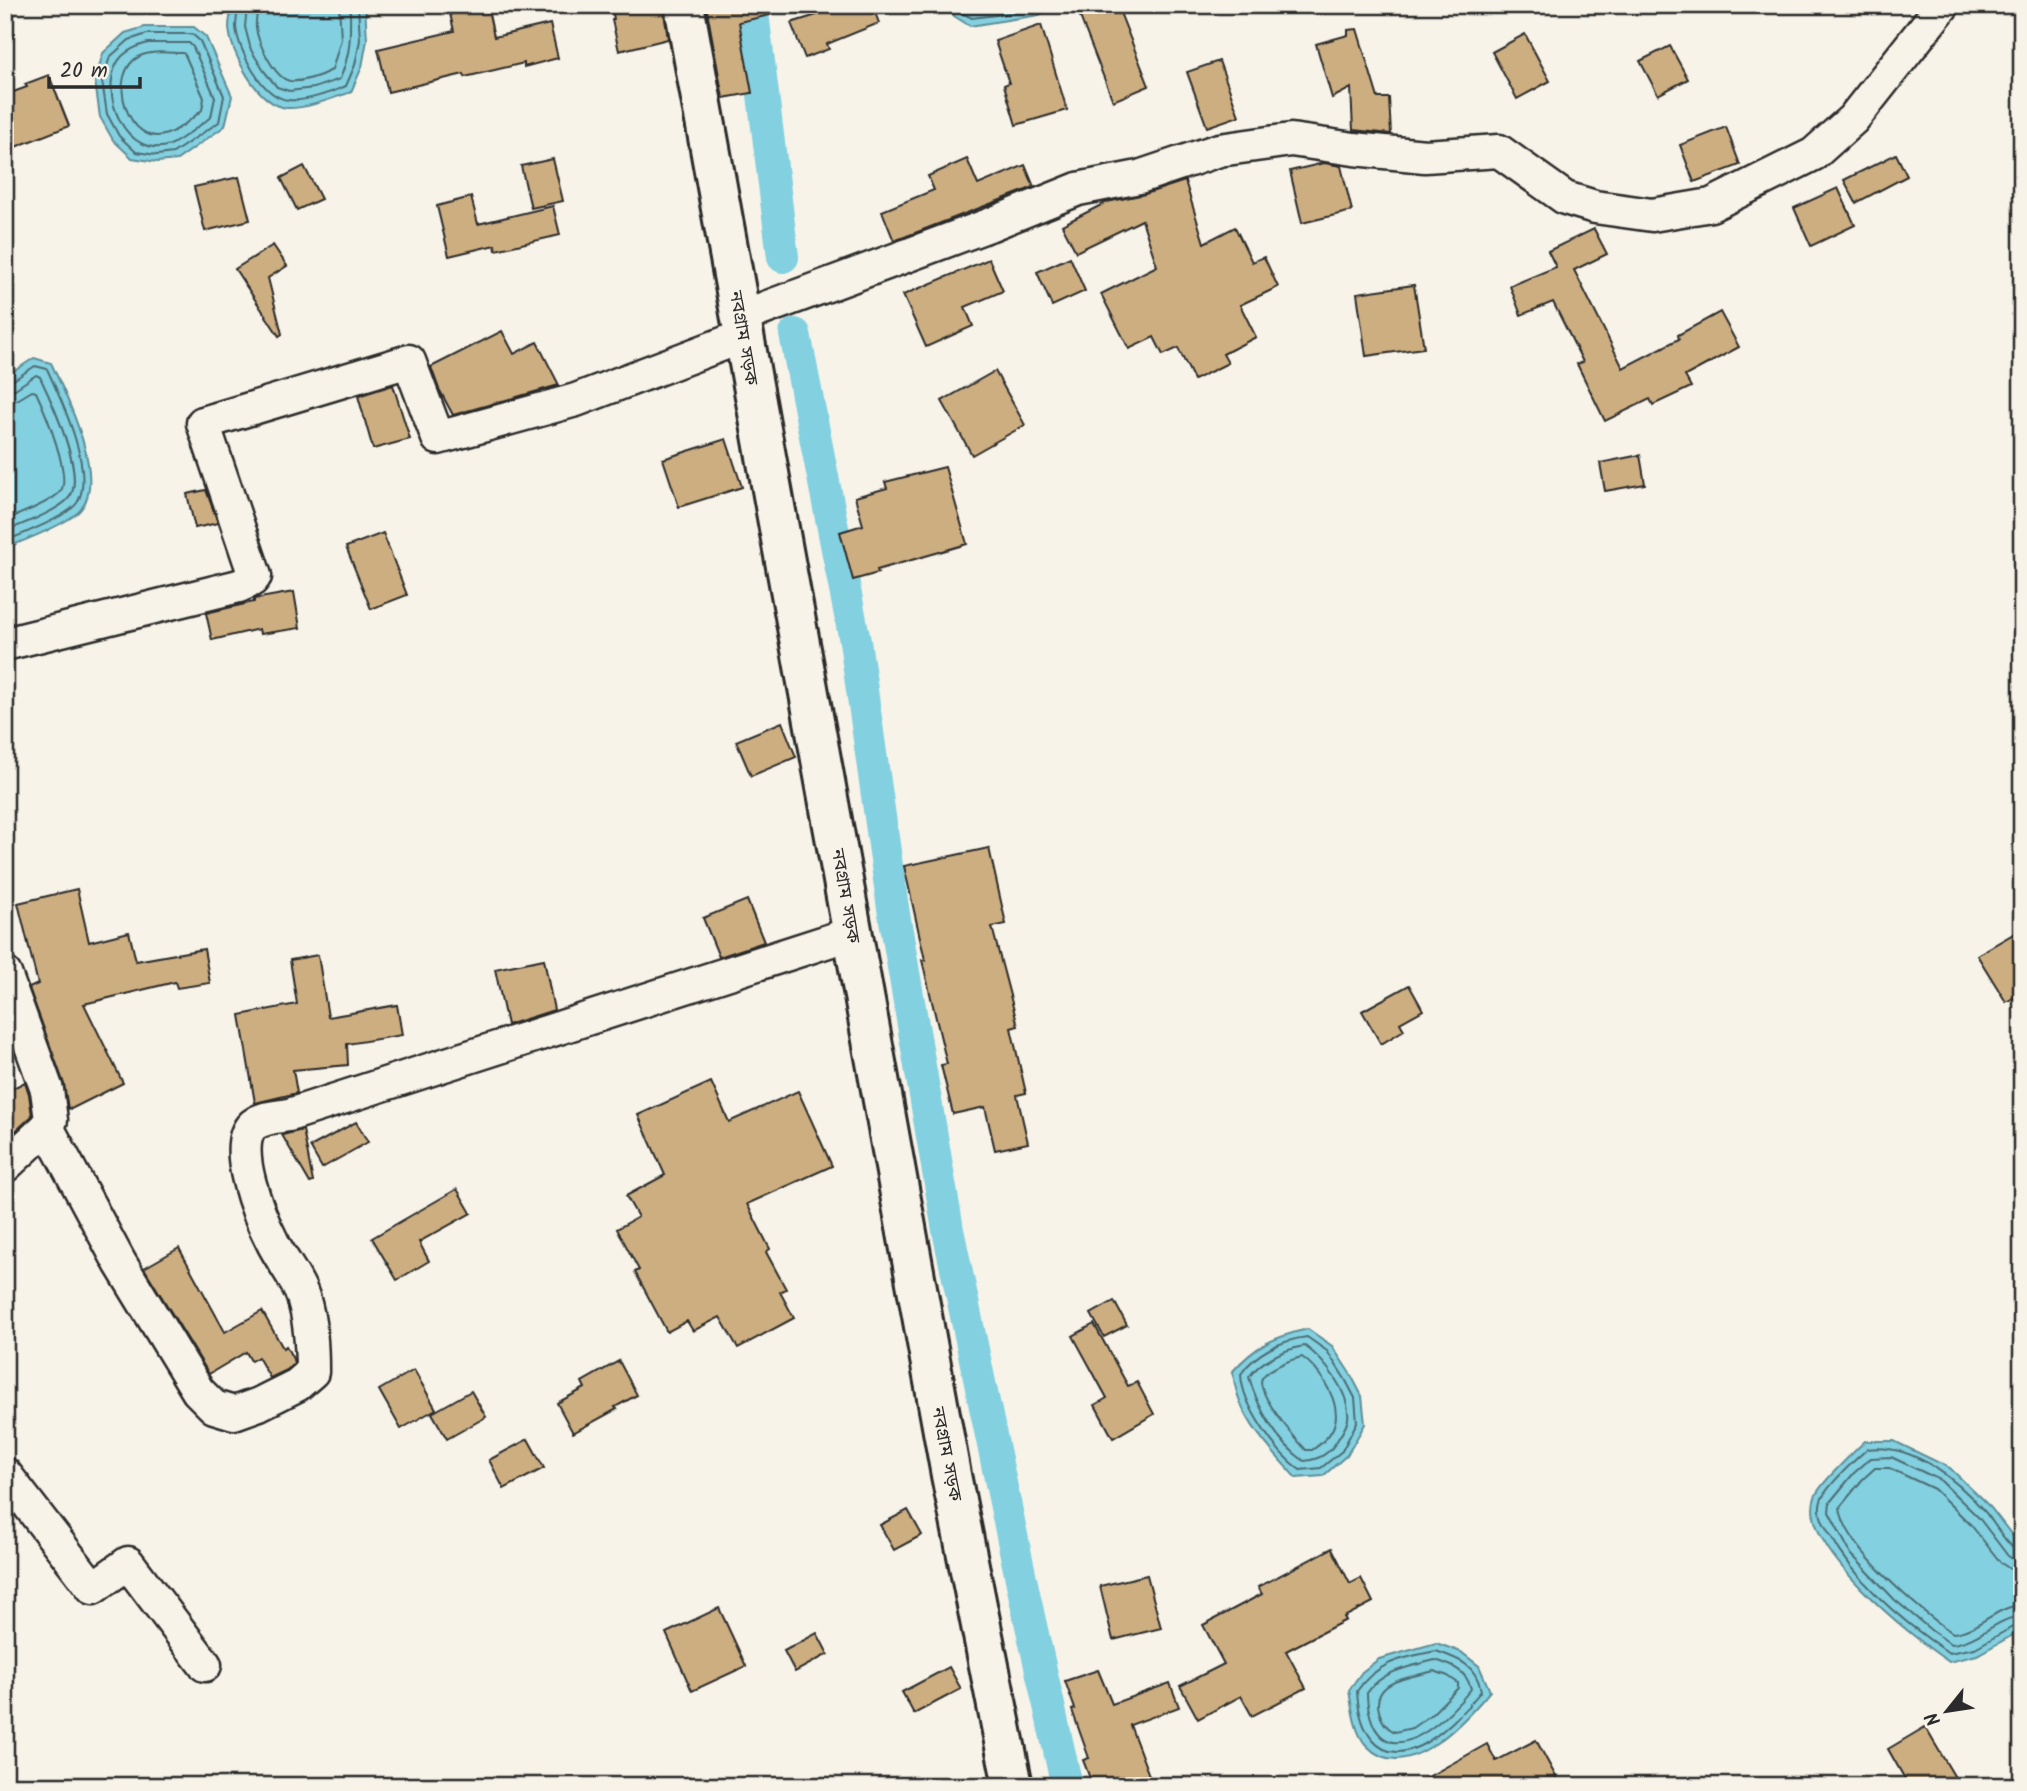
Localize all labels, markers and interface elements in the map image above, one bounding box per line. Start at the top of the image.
scale bar [49,46,140,90]
text: 20 m [60,55,108,88]
street label: নবগ্রাম সড়ক [720,288,765,388]
street label: নবগ্রাম সড়ক [822,846,867,946]
street label: নবগ্রাম সড়ক [922,1404,969,1504]
north arrow [1912,1676,1982,1746]
text: N [1918,1706,1950,1731]

